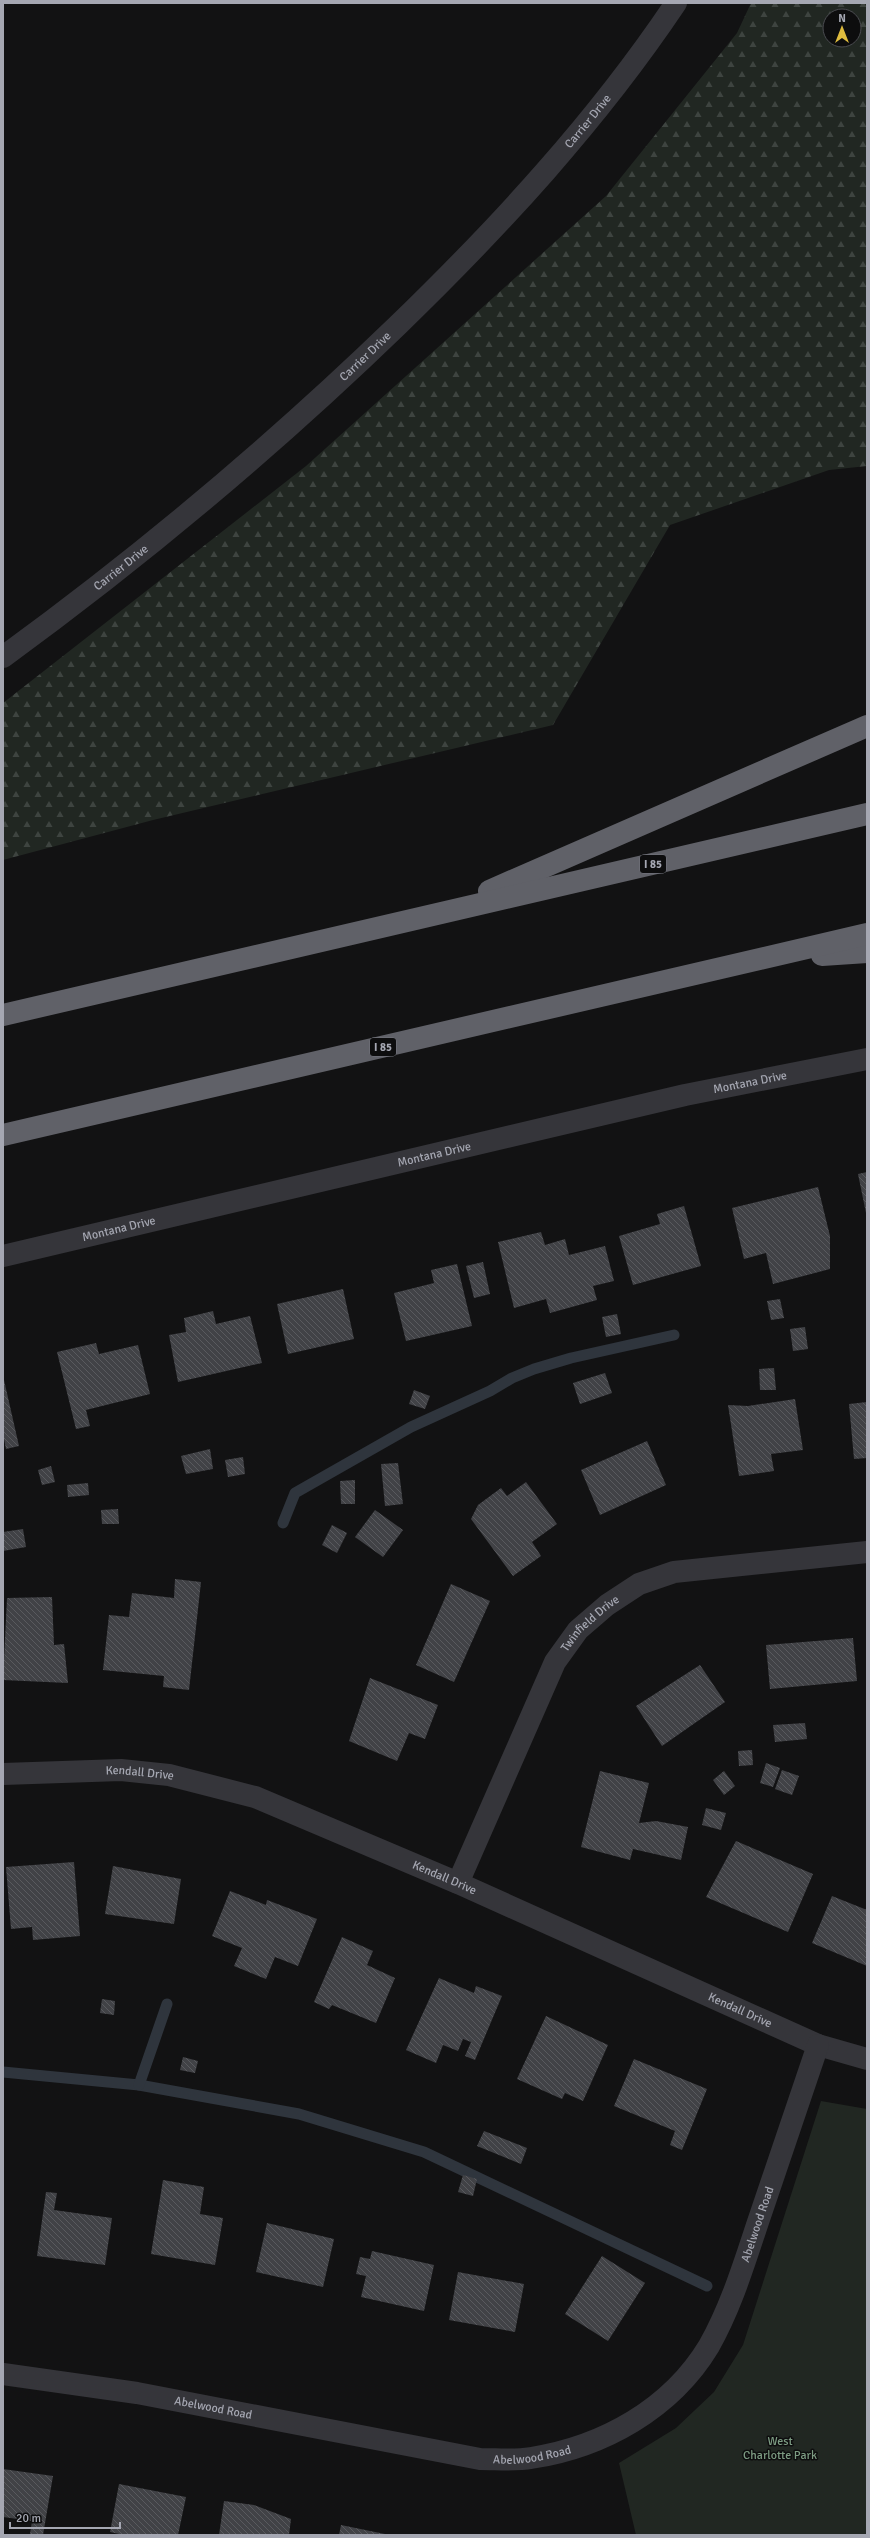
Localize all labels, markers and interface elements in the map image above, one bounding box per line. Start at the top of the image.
north arrow [822,8,862,48]
text: N [838,12,846,25]
street label: Carrier Drive [562,91,615,152]
street label: Carrier Drive [336,329,394,385]
street label: Carrier Drive [91,542,152,594]
road number: I 85 [640,855,666,873]
road number: I 85 [370,1038,396,1056]
street label: Montana Drive [712,1068,788,1097]
street label: Montana Drive [396,1139,472,1171]
street label: Montana Drive [81,1213,157,1245]
street label: Twinfield Drive [558,1592,622,1655]
street label: Kendall Drive [105,1763,175,1784]
street label: Kendall Drive [410,1858,479,1898]
street label: Kendall Drive [706,1990,774,2031]
street label: Abelwood Road [738,2185,777,2264]
street label: Abelwood Road [173,2393,253,2423]
park label: West Charlotte Park [743,2434,817,2463]
street label: Abelwood Road [493,2442,573,2468]
scale bar [10,2504,120,2530]
text: 20 m [16,2511,41,2526]

